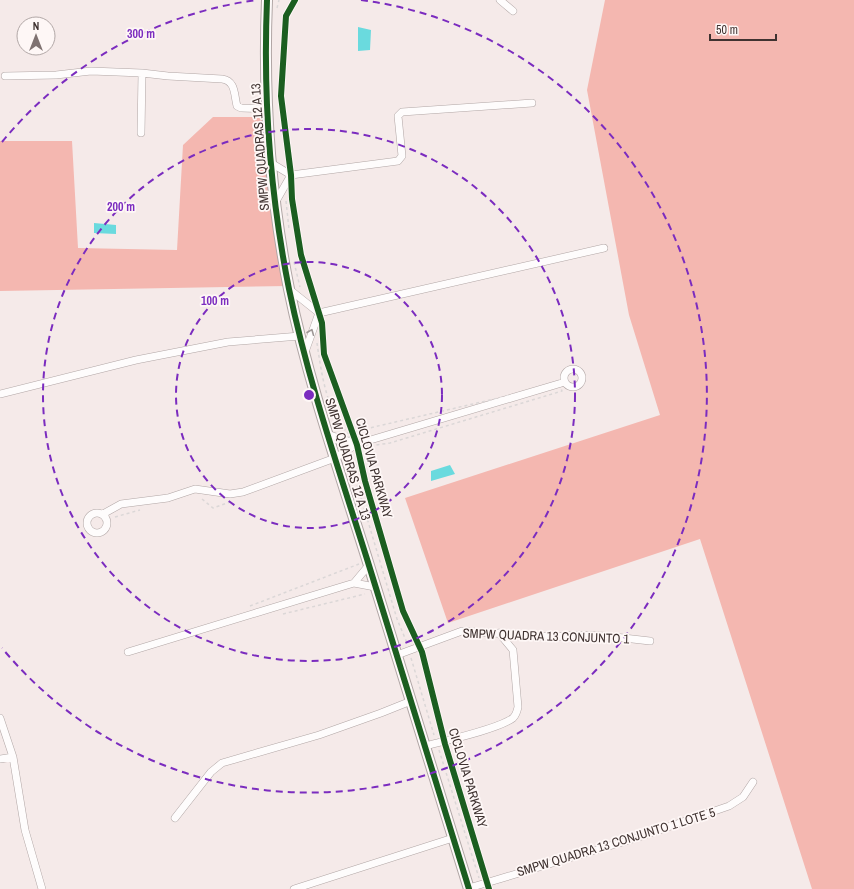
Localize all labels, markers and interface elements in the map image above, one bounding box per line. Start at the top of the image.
north arrow [16,16,56,56]
scale bar [710,16,776,42]
text: N [33,19,39,33]
text: 50 m [716,22,738,38]
text: 300 m [127,26,155,42]
street label: SMPW QUADRAS 12 A 13 [247,83,273,211]
text: 200 m [107,199,135,215]
text: 100 m [201,293,229,309]
one-way arrow [307,329,315,336]
centre of rings [302,388,316,402]
street label: SMPW QUADRAS 12 A 13 [321,396,375,522]
street label: CICLOVIA PARKWAY [352,416,396,520]
street label: SMPW QUADRA 13 CONJUNTO 1 [462,625,630,647]
street label: CICLOVIA PARKWAY [445,726,491,830]
street label: SMPW QUADRA 13 CONJUNTO 1 LOTE 5 [515,804,717,880]

